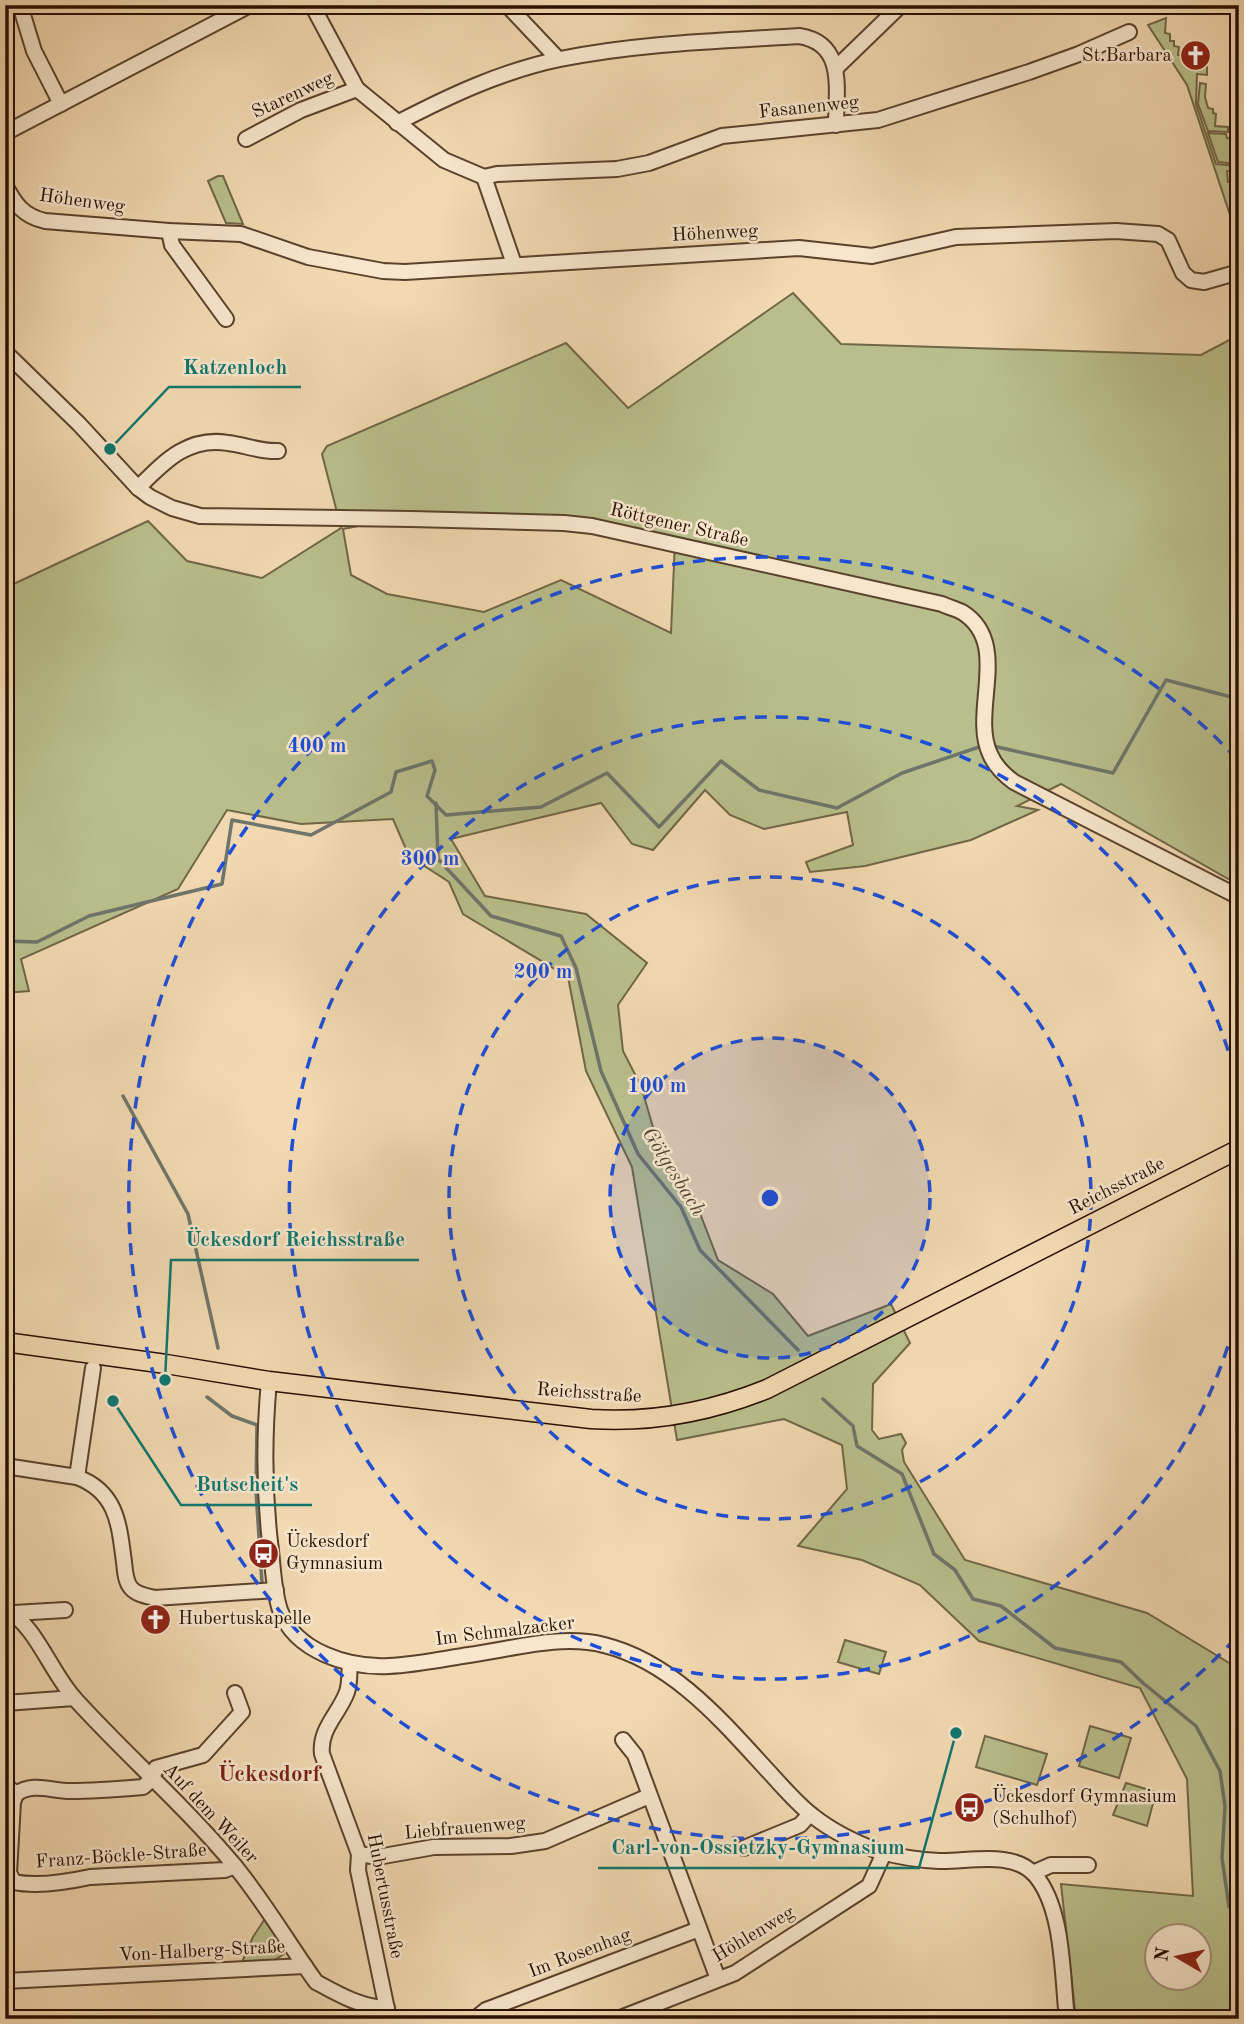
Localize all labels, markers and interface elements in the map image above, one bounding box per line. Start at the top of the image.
church icon: St.Barbara [1178,39,1212,73]
place label: St.Barbara [1082,47,1173,66]
street label: Starenweg [249,69,337,123]
street label: Fasanenweg [758,93,861,123]
street label: Höhenweg [38,187,127,218]
street label: Höhenweg [671,222,759,246]
callout: Katzenloch [169,345,301,387]
text: Katzenloch [183,358,287,379]
street label: Röttgener Straße [608,501,750,551]
text: 400 m [287,736,347,757]
text: 300 m [400,849,460,870]
text: 200 m [513,962,573,983]
text: 100 m [627,1076,687,1097]
water label: Götgesbach [637,1124,709,1220]
street label: Reichsstraße [1066,1155,1168,1219]
centre of rings [758,1186,782,1210]
callout: Ückesdorf Reichsstraße [171,1218,419,1260]
text: Ückesdorf Reichsstraße [185,1227,405,1251]
street label: Reichsstraße [536,1381,642,1407]
callout: Butscheit's [181,1463,312,1505]
text: Butscheit's [196,1475,298,1496]
place label: Ückesdorf Gymnasium [286,1529,383,1574]
bus stop icon: Ückesdorf Gymnasium [246,1536,280,1570]
church icon: Hubertuskapelle [138,1602,172,1636]
place label: Hubertuskapelle [178,1610,311,1629]
street label: Im Schmalzacker [434,1614,576,1650]
street label: Auf dem Weiler [159,1760,261,1868]
district label: Ückesdorf [217,1760,322,1786]
place label: Ückesdorf Gymnasium (Schulhof) [992,1784,1177,1829]
bus stop icon: Ückesdorf Gymnasium (Schulhof) [952,1791,986,1825]
street label: Liebfrauenweg [404,1814,527,1844]
callout: Carl-von-Ossietzky-Gymnasium [598,1826,919,1868]
street label: Hubertusstraße [363,1832,405,1960]
text: Carl-von-Ossietzky-Gymnasium [611,1838,905,1859]
street label: Franz-Böckle-Straße [35,1842,207,1872]
street label: Höhlenweg [710,1903,799,1967]
north arrow [1142,1923,1212,1993]
street label: Im Rosenhag [526,1925,635,1982]
street label: Von-Halberg-Straße [118,1938,286,1966]
text: N [1153,1946,1174,1963]

